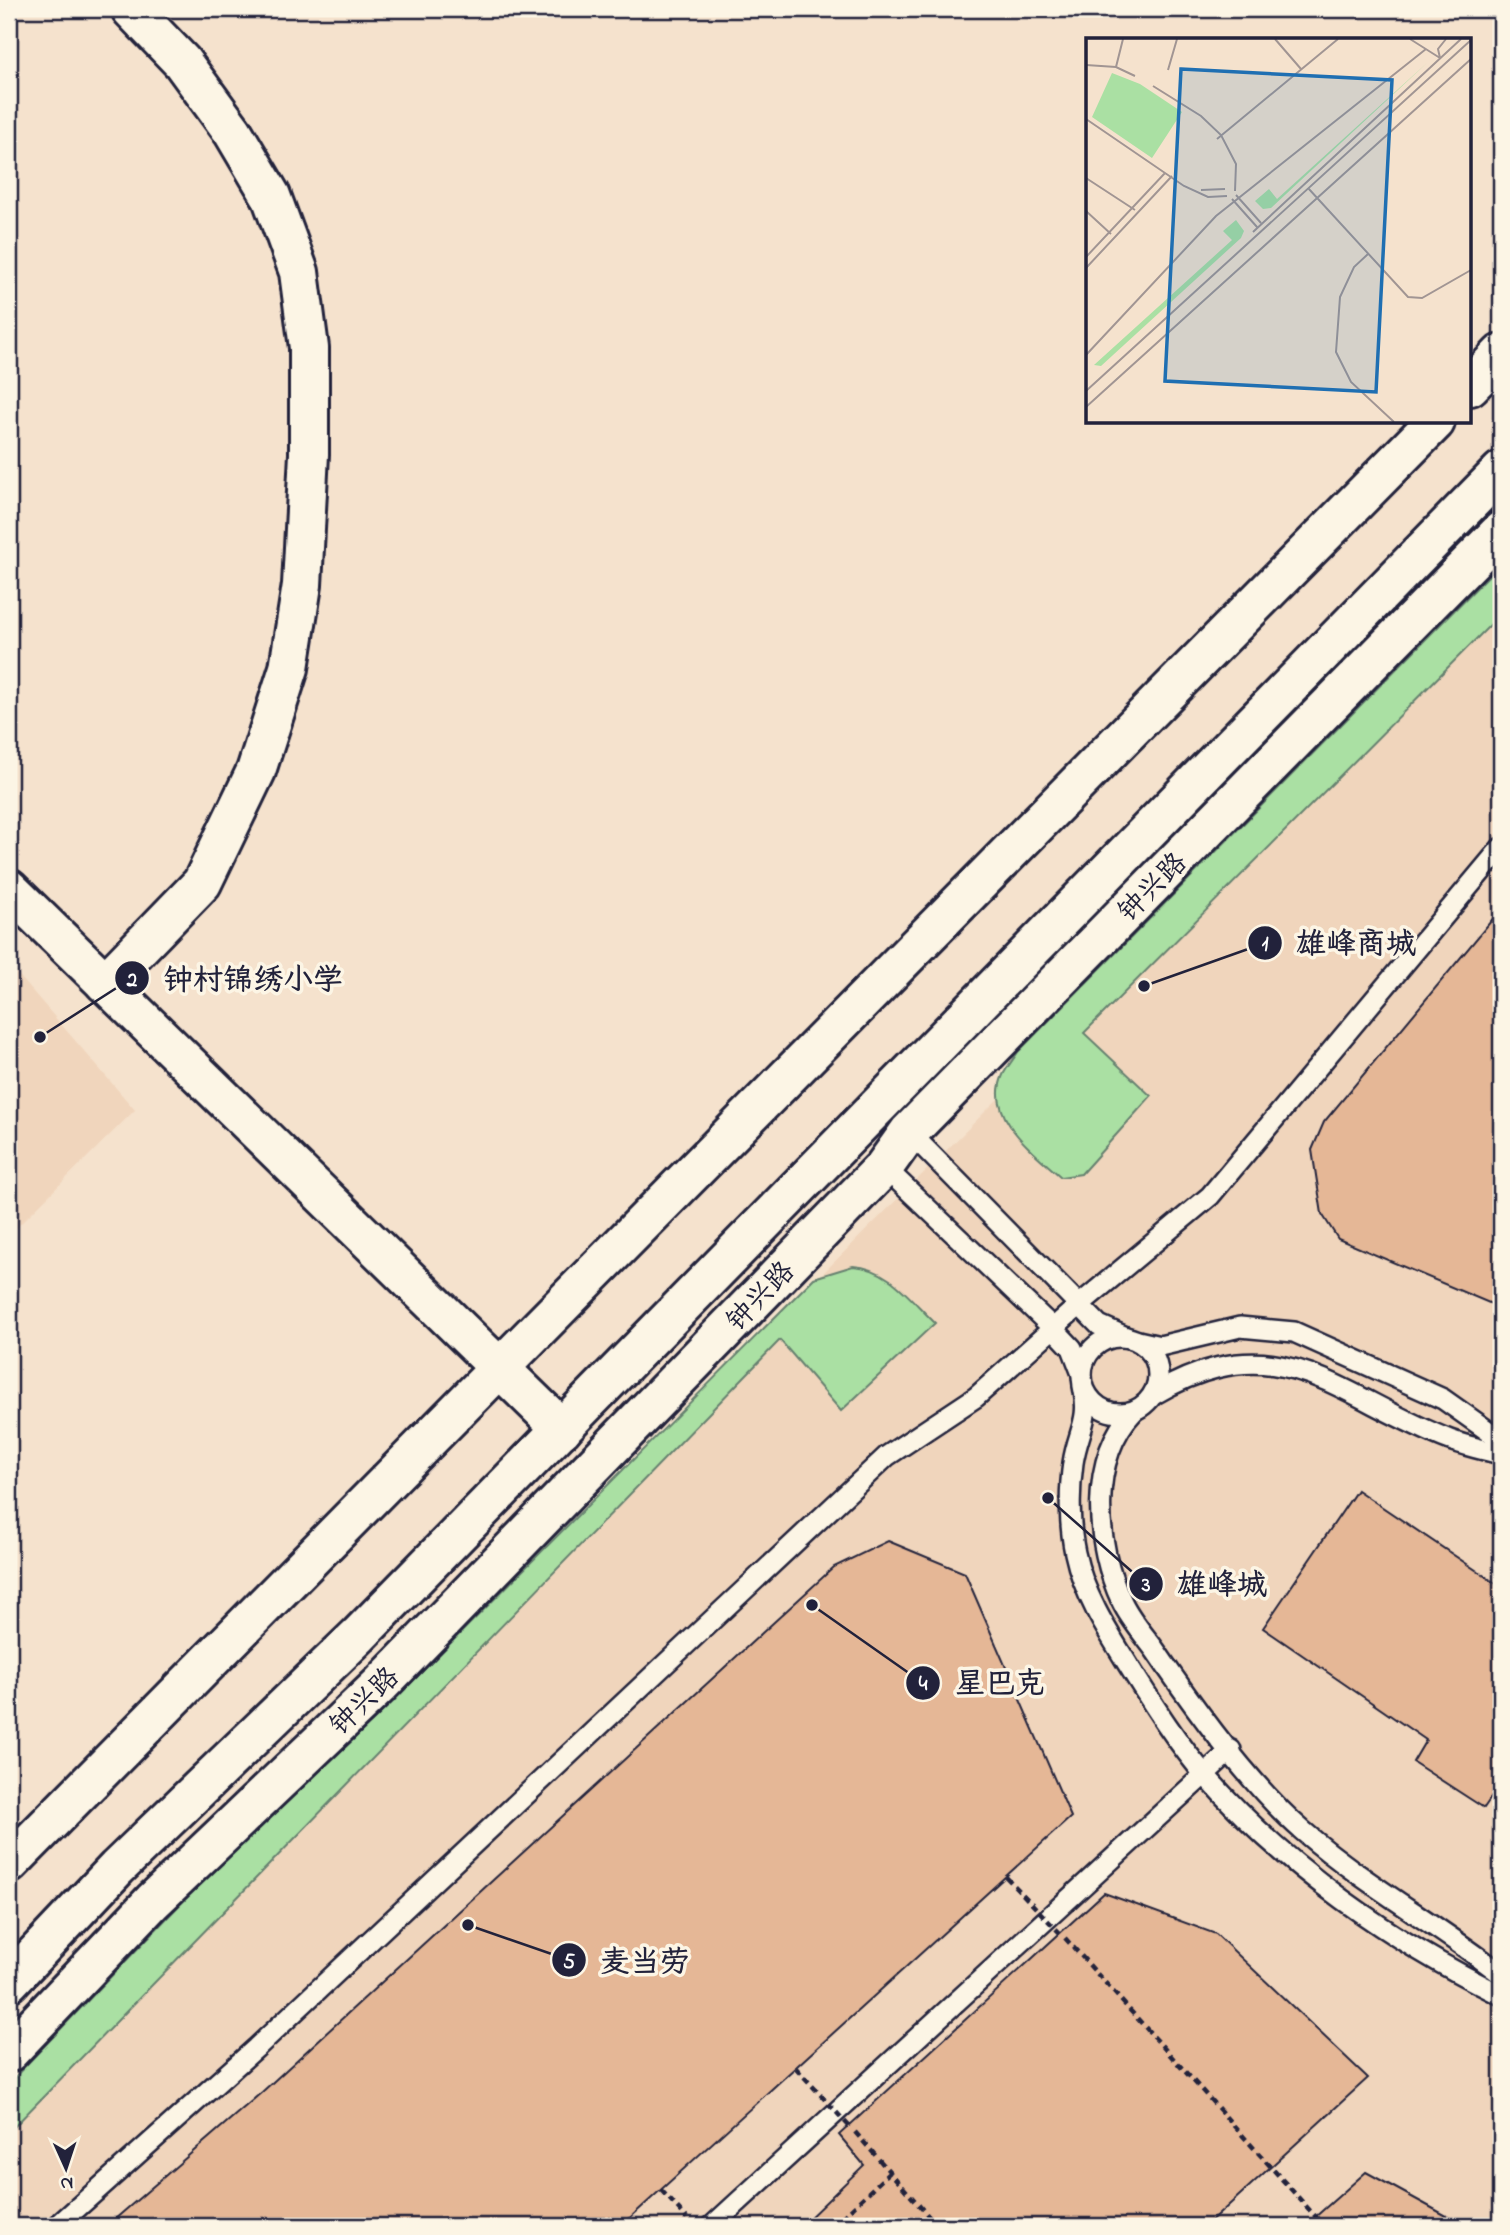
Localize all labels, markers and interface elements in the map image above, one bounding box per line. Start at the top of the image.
inset map [1086,38,1472,424]
street label: 钟兴路 [1109,844,1198,933]
callout: 雄峰商城 [1247,917,1430,968]
text: 雄峰商城 [1296,924,1416,968]
text: 1 [1262,930,1269,960]
callout: 钟村锦绣小学 [114,953,357,1004]
text: 钟村锦绣小学 [163,960,343,1004]
text: 2 [126,966,138,996]
street label: 钟兴路 [718,1253,805,1342]
callout: 雄峰城 [1128,1558,1281,1609]
text: 雄峰城 [1177,1565,1267,1609]
text: 3 [1141,1571,1151,1601]
callout: 星巴克 [906,1657,1059,1708]
street label: 钟兴路 [321,1659,410,1746]
text: 星巴克 [955,1664,1045,1708]
text: 4 [919,1670,928,1700]
callout: 麦当劳 [551,1935,704,1986]
text: 麦当劳 [600,1942,690,1986]
text: 5 [563,1948,575,1978]
north arrow [32,2134,102,2204]
text: N [59,2169,74,2196]

